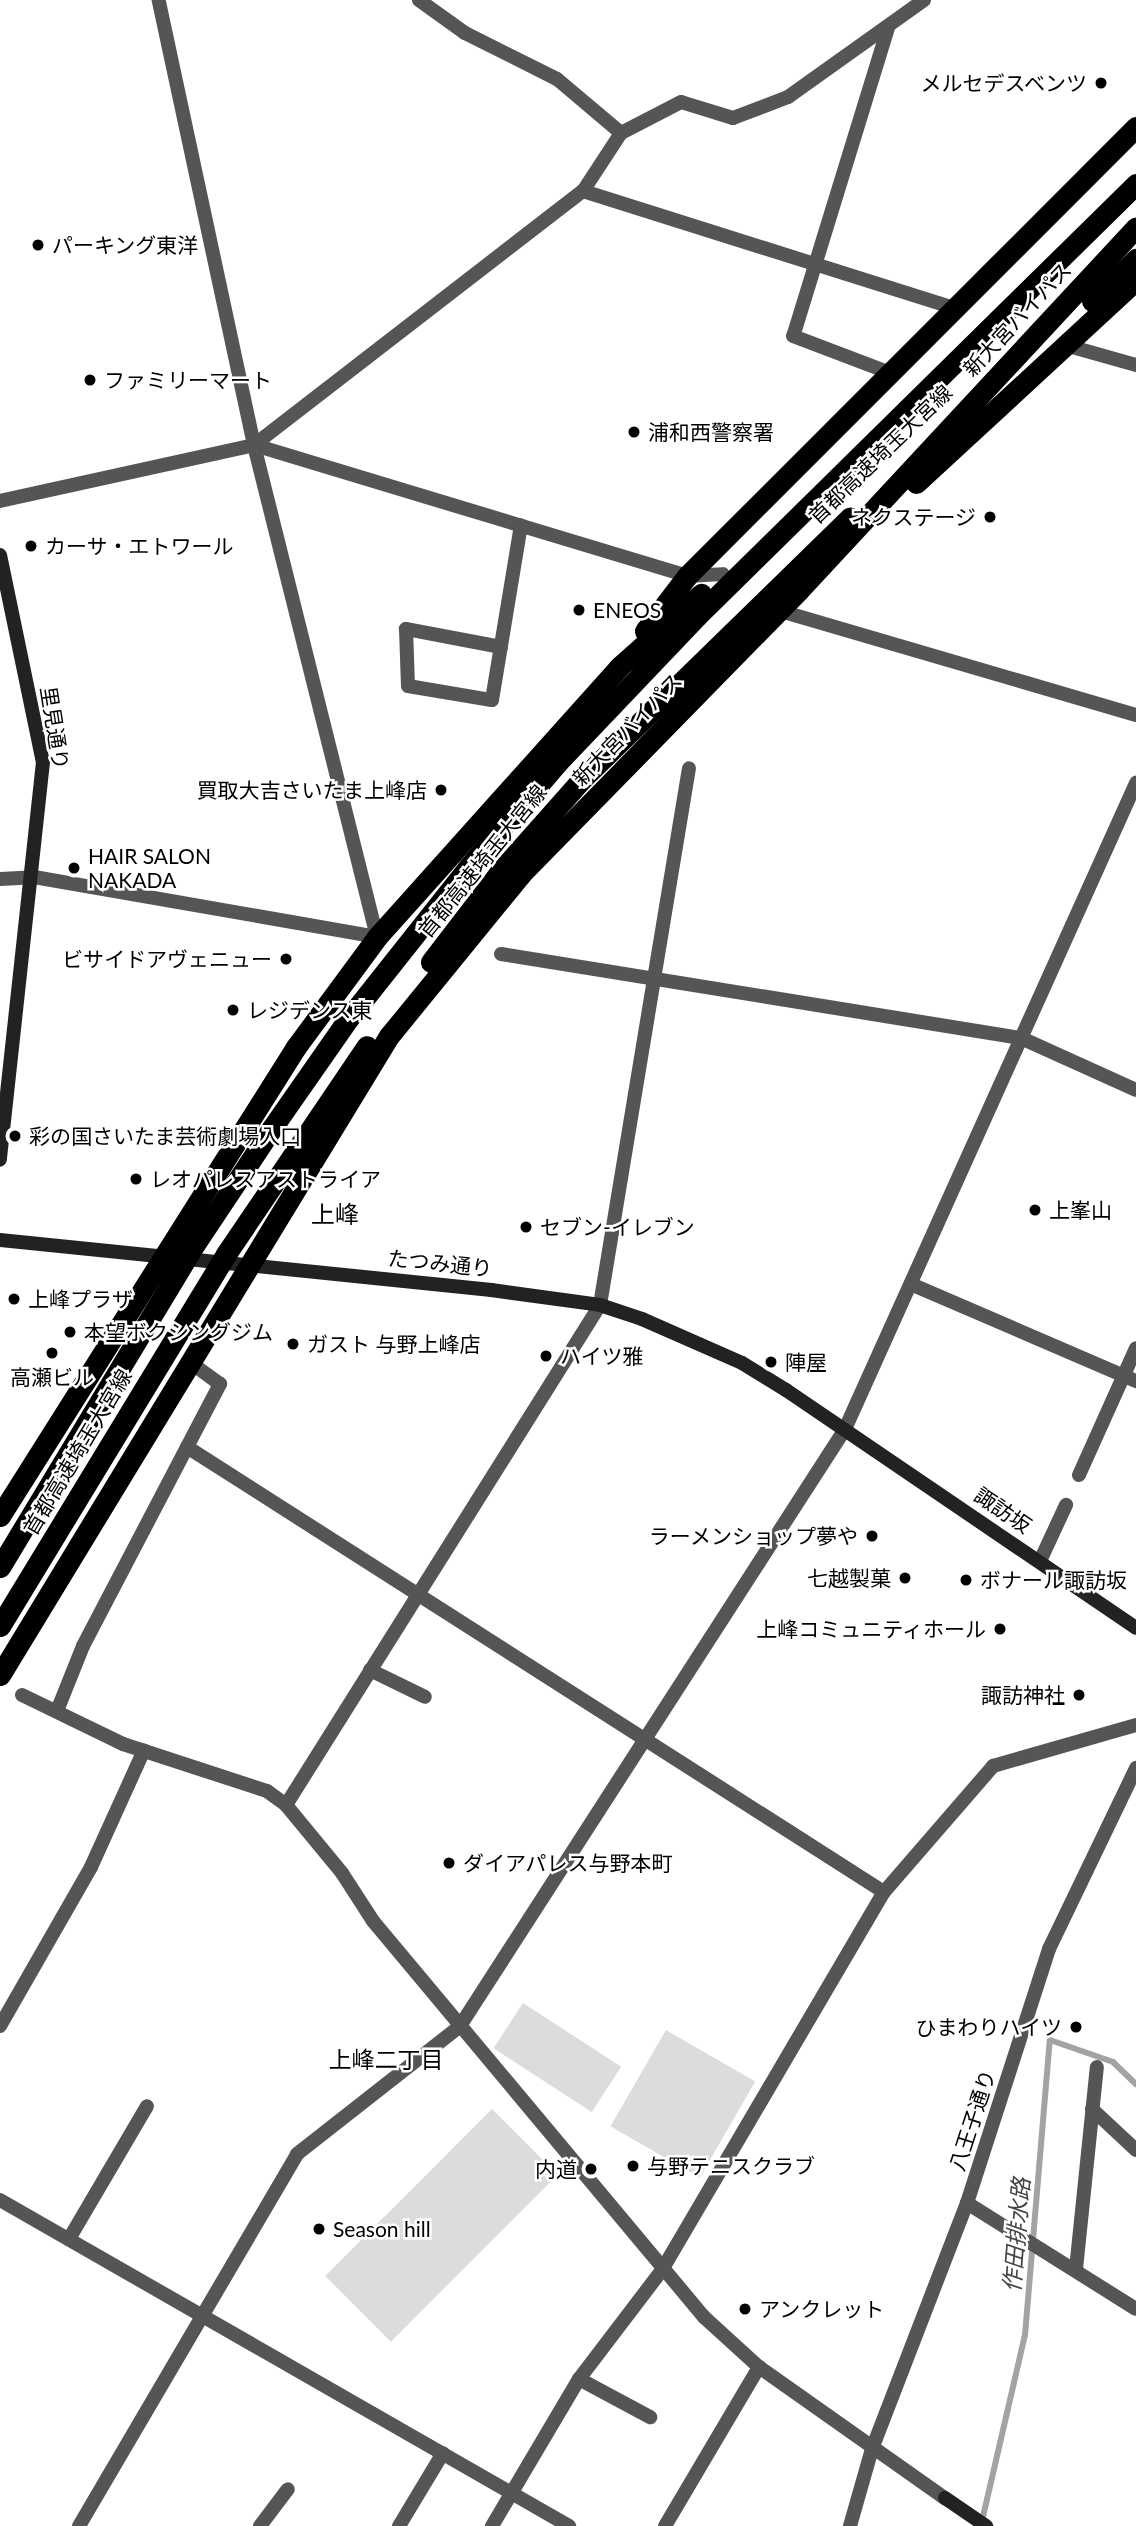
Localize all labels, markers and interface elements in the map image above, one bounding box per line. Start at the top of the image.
place label: メルセデスベンツ [919,70,1087,96]
marker: メルセデスベンツ [1093,75,1109,91]
place label: パーキング東洋 [52,232,199,258]
marker: パーキング東洋 [30,237,46,253]
street label: 新大宮バイパス [958,257,1076,381]
place label: ファミリーマート [104,367,272,393]
marker: ファミリーマート [82,372,98,388]
street label: 首都高速埼玉大宮線 [803,379,957,529]
place label: 浦和西警察署 [648,419,774,445]
marker: 浦和西警察署 [626,424,642,440]
place label: ネクステージ [850,504,976,530]
marker: ネクステージ [982,509,998,525]
place label: カーサ・エトワール [45,533,234,559]
marker: カーサ・エトワール [23,538,39,554]
place label: ENEOS [593,597,661,623]
marker: ENEOS [571,602,587,618]
street label: 新大宮バイパス [567,667,687,791]
street label: 里見通り [36,685,74,771]
place label: 買取大吉さいたま上峰店 [196,777,427,803]
street label: 首都高速埼玉大宮線 [413,780,551,942]
marker: 買取大吉さいたま上峰店 [433,782,449,798]
place label: HAIR SALON NAKADA [88,843,211,893]
marker: HAIR SALON NAKADA [66,860,82,876]
place label: ビサイドアヴェニュー [62,946,272,972]
marker: ビサイドアヴェニュー [278,951,294,967]
place label: レジデンス東 [247,997,373,1023]
marker: レジデンス東 [225,1002,241,1018]
place label: 彩の国さいたま芸術劇場入口 [29,1123,302,1149]
marker: 彩の国さいたま芸術劇場入口 [7,1128,23,1144]
place label: レオパレスアストライア [150,1166,381,1192]
marker: レオパレスアストライア [128,1171,144,1187]
place label: 上峯山 [1049,1197,1112,1223]
district label: 上峰 [311,1200,359,1228]
marker: 上峯山 [1027,1202,1043,1218]
place label: セブン-イレブン [540,1214,695,1240]
marker: セブン-イレブン [518,1219,534,1235]
street label: たつみ通り [386,1245,494,1281]
place label: 上峰プラザ [28,1286,133,1312]
marker: 上峰プラザ [6,1291,22,1307]
place label: 本望ボクシングジム [84,1319,273,1345]
marker: 本望ボクシングジム [62,1324,78,1340]
place label: ガスト 与野上峰店 [307,1331,480,1357]
marker: ガスト 与野上峰店 [285,1336,301,1352]
place label: ハイツ雅 [560,1343,644,1369]
marker: 高瀬ビル [44,1345,60,1361]
marker: ハイツ雅 [538,1348,554,1364]
place label: 陣屋 [785,1349,827,1375]
marker: 陣屋 [763,1354,779,1370]
place label: 高瀬ビル [10,1364,94,1390]
street label: 首都高速埼玉大宮線 [18,1365,136,1539]
street label: 諏訪坂 [970,1482,1036,1538]
place label: ラーメンショップ夢や [648,1523,858,1549]
marker: ラーメンショップ夢や [864,1528,880,1544]
place label: 七越製菓 [807,1565,891,1591]
place label: ボナール諏訪坂 [980,1567,1127,1593]
marker: 七越製菓 [897,1570,913,1586]
marker: ボナール諏訪坂 [958,1572,974,1588]
place label: 上峰コミュニティホール [755,1616,986,1642]
marker: 上峰コミュニティホール [992,1621,1008,1637]
place label: 諏訪神社 [981,1682,1065,1708]
marker: 諏訪神社 [1071,1687,1087,1703]
place label: ダイアパレス与野本町 [463,1850,673,1876]
marker: ダイアパレス与野本町 [441,1855,457,1871]
place label: ひまわりハイツ [915,2014,1062,2040]
marker: ひまわりハイツ [1068,2019,1084,2035]
district label: 上峰二丁目 [329,2045,443,2073]
street label: 八王子通り [944,2066,1000,2174]
place label: 与野テニスクラブ [647,2153,815,2179]
place label: 内道 [535,2156,577,2182]
marker: 与野テニスクラブ [625,2158,641,2174]
marker: 内道 [583,2161,599,2177]
water label: 作田排水路 [997,2177,1035,2293]
place label: Season hill [333,2216,431,2242]
marker: Season hill [311,2221,327,2237]
place label: アンクレット [759,2296,885,2322]
marker: アンクレット [737,2301,753,2317]

